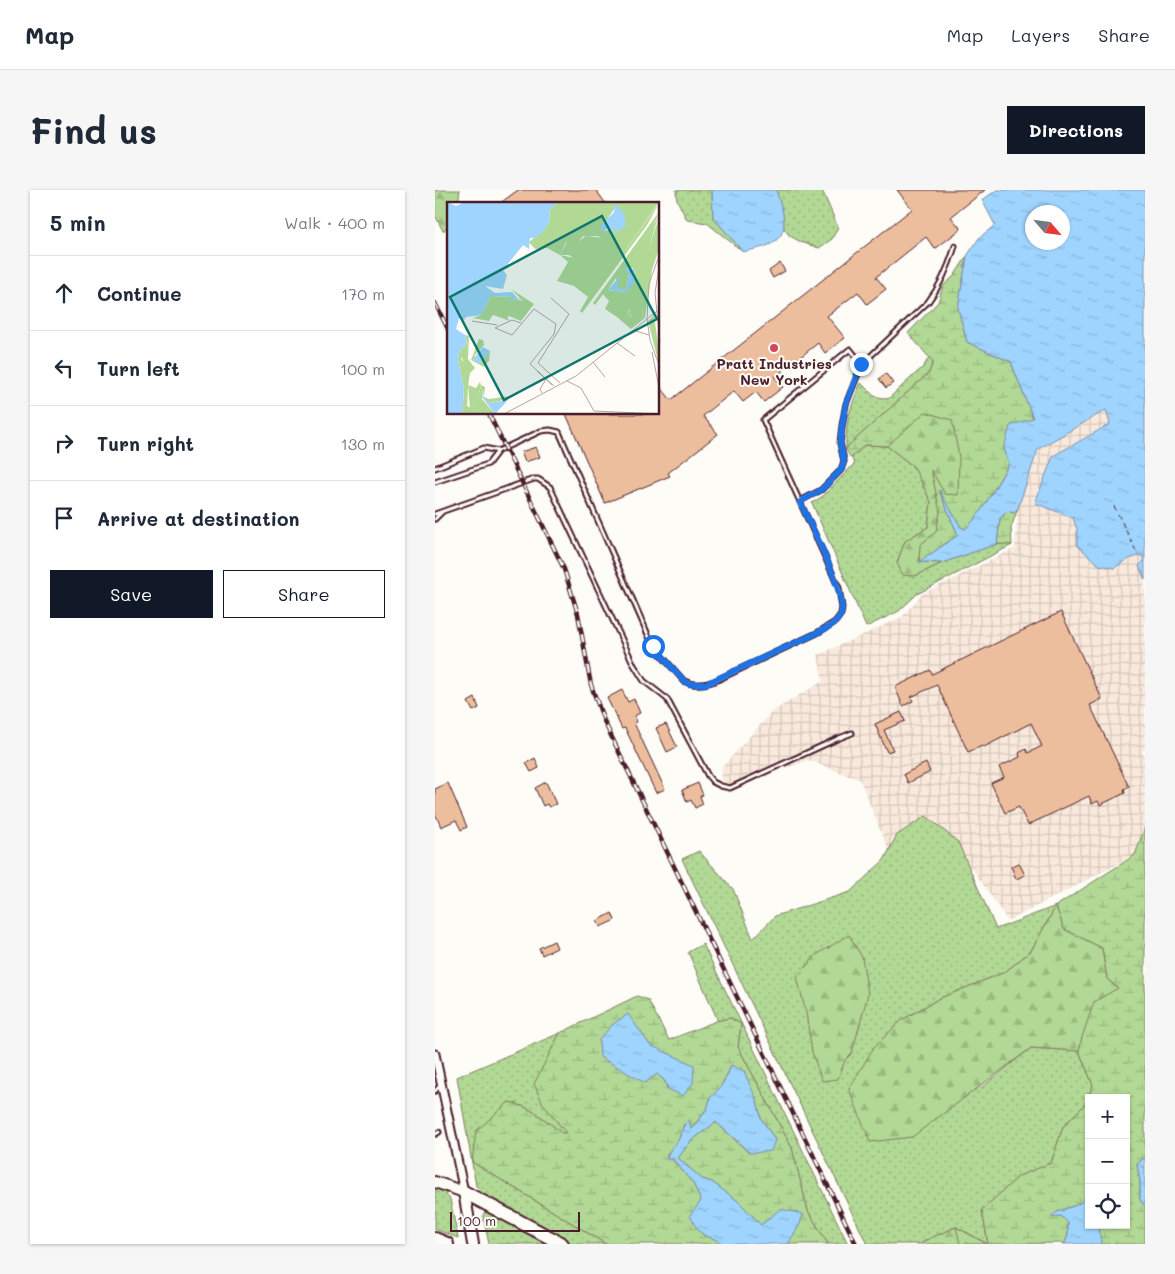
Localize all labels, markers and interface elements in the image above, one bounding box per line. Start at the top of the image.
text: Map [25,19,74,50]
text: Map [947,23,983,47]
text: Layers [1011,23,1070,47]
text: Share [1098,23,1150,47]
button: Directions [1007,106,1145,154]
text: Find us [30,107,157,153]
inset map [447,202,660,415]
north arrow [1025,205,1070,250]
text: 5 min [50,209,106,236]
text: Walk · 400 m [284,212,385,233]
icon: ahead [50,279,78,307]
text: Continue [97,281,182,306]
text: 170 m [341,283,385,304]
marker: Pratt Industries New York [768,342,780,354]
route end [850,353,873,376]
icon: left [50,354,78,382]
place label: Pratt Industries New York [716,354,832,389]
text: Turn left [97,356,180,381]
text: 100 m [340,358,385,379]
icon: right [50,429,78,457]
text: Turn right [97,431,194,456]
text: 130 m [341,433,385,454]
icon: arrive [50,504,78,532]
text: Arrive at destination [97,506,300,531]
button: Save [50,570,213,618]
button: Share [223,570,385,618]
route start [642,635,665,658]
map controls [1085,1094,1130,1229]
button: + [1085,1094,1130,1139]
button: − [1085,1139,1130,1184]
button: locate [1085,1184,1130,1229]
scale bar [450,1209,580,1232]
text: 100 m [457,1211,496,1230]

